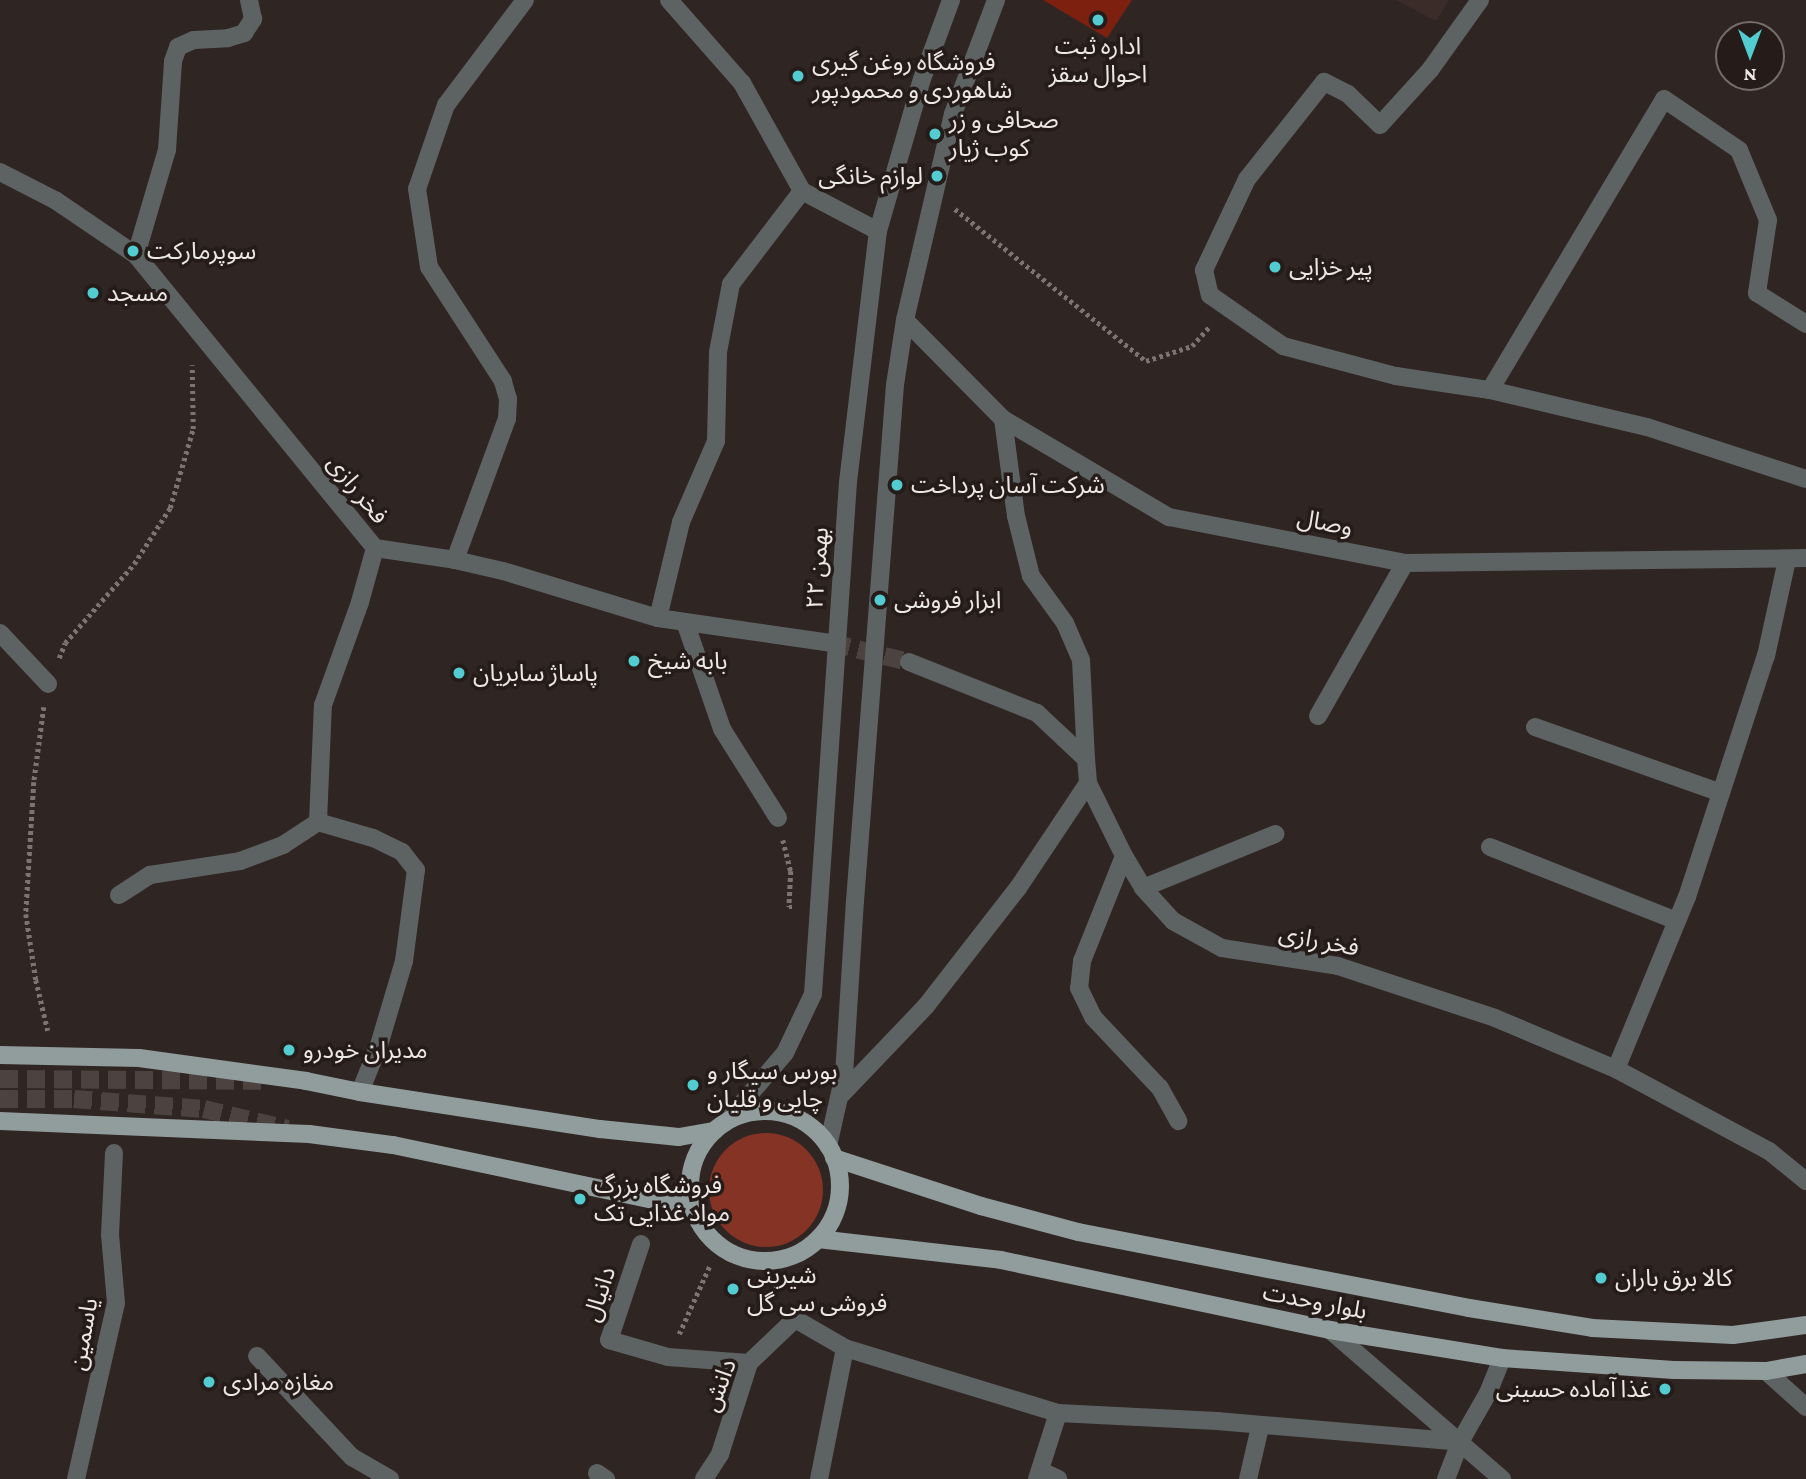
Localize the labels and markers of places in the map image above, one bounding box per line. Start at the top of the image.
marker: اداره ثبت احوال سقز [1090,12,1106,28]
place label: اداره ثبت احوال سقز [1049,32,1147,88]
place label: فروشگاه روغن گیری شاهوردی و محمودپور [812,48,1012,104]
marker: فروشگاه روغن گیری شاهوردی و محمودپور [790,68,806,84]
place label: صحافی و زر کوب ژیار [949,106,1059,162]
marker: صحافی و زر کوب ژیار [927,126,943,142]
place label: لوازم خانگی [818,162,923,190]
marker: لوازم خانگی [929,168,945,184]
place label: سوپرمارکت [147,237,256,265]
marker: سوپرمارکت [125,243,141,259]
place label: پیر خزایی [1289,253,1373,281]
marker: پیر خزایی [1267,259,1283,275]
place label: مسجد [107,279,168,307]
marker: مسجد [85,285,101,301]
place label: شرکت آسان پرداخت [911,471,1105,499]
marker: شرکت آسان پرداخت [889,477,905,493]
place label: ابزار فروشی [894,586,1002,614]
marker: ابزار فروشی [872,592,888,608]
place label: بابه شیخ [648,647,727,675]
marker: بابه شیخ [626,653,642,669]
place label: پاساژ سابریان [473,659,598,687]
marker: پاساژ سابریان [451,665,467,681]
place label: مدیران خودرو [303,1036,428,1064]
marker: مدیران خودرو [281,1042,297,1058]
place label: بورس سیگار و چایی و قلیان [707,1057,837,1113]
marker: بورس سیگار و چایی و قلیان [685,1077,701,1093]
place label: فروشگاه بزرگ مواد غذایی تک [594,1171,730,1227]
marker: فروشگاه بزرگ مواد غذایی تک [572,1191,588,1207]
place label: شیرینی فروشی سی گل [747,1261,887,1317]
place label: کالا برق باران [1615,1264,1732,1292]
marker: کالا برق باران [1593,1270,1609,1286]
marker: شیرینی فروشی سی گل [725,1281,741,1297]
place label: مغازه مرادی [223,1368,334,1396]
marker: مغازه مرادی [201,1374,217,1390]
place label: غذا آماده حسینی [1496,1375,1651,1403]
marker: غذا آماده حسینی [1657,1381,1673,1397]

